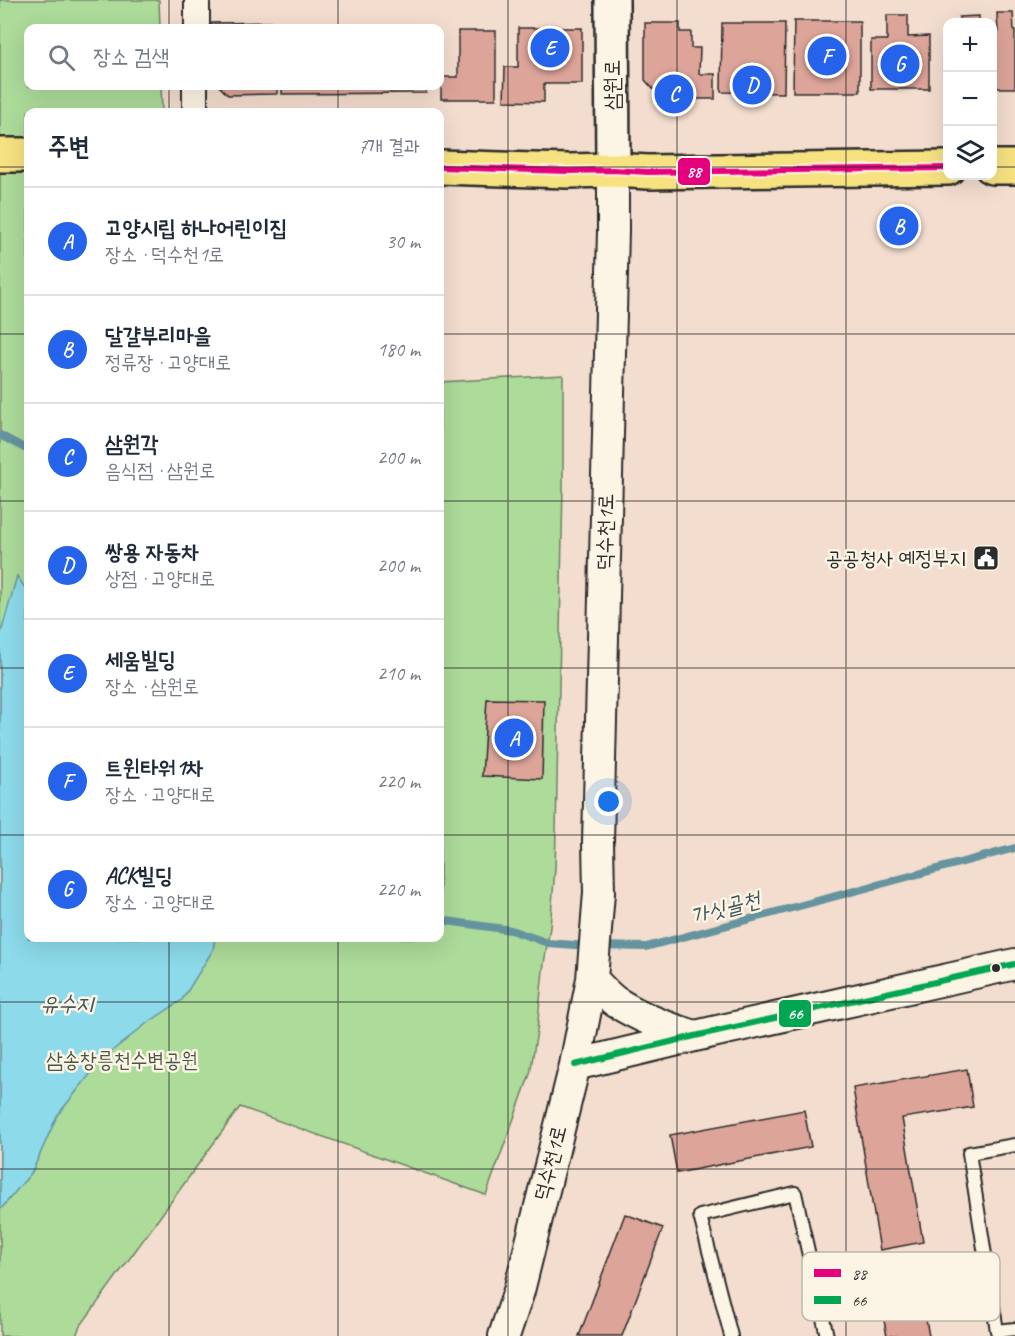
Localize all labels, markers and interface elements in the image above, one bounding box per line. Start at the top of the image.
map controls [943,18,997,180]
button: + [943,18,997,72]
search box [24,24,444,90]
pin: E [530,26,570,70]
pin: F [808,34,846,78]
icon: search [45,41,78,74]
pin: G [880,42,920,86]
text: 장소 검색 [93,43,169,71]
street label: 삼원로 [599,60,625,110]
pin: D [732,62,771,107]
pin: C [654,72,694,116]
button: − [943,72,997,126]
button: layers [943,126,997,180]
text: 주변 [48,130,90,163]
text: 7개 결과 [358,134,420,159]
line badge: 88 [677,157,711,186]
text: 88 [687,162,703,182]
pin: B [880,204,918,248]
text: 고양시립 하나어린이집 [105,214,287,242]
text: A [62,229,73,254]
text: 30 m [386,229,420,254]
text: 장소 · 덕수천1로 [105,242,224,267]
text: 달걀부리마을 [105,322,211,350]
text: B [62,337,73,362]
text: 180 m [377,337,420,362]
text: 정류장 · 고양대로 [105,350,231,375]
text: 삼원각 [105,430,158,458]
text: C [63,445,72,470]
text: 200 m [377,445,420,470]
text: 음식점 · 삼원로 [105,458,215,483]
street label: 덕수천1로 [591,493,619,571]
text: 쌍용 자동차 [105,538,199,566]
public building icon: 공공청사 예정부지 [971,543,1001,573]
place label: 공공청사 예정부지 [826,545,966,571]
text: D [62,553,73,578]
text: 200 m [377,553,420,578]
text: 상점 · 고양대로 [105,566,215,591]
text: 세움빌딩 [105,646,176,674]
text: E [62,661,73,686]
text: 210 m [377,661,420,686]
text: 장소 · 삼원로 [105,674,199,699]
pin: A [494,716,534,760]
text: 트윈타워1차 [105,754,203,782]
text: F [63,769,72,794]
text: 220 m [377,769,420,794]
text: 장소 · 고양대로 [105,782,215,807]
your location [594,787,623,816]
text: ACK빌딩 [105,862,173,890]
text: G [63,877,72,902]
text: 220 m [377,877,420,902]
water label: 가싯골천 [687,885,765,931]
text: 장소 · 고양대로 [105,890,215,915]
unlabelled marker [990,962,1002,974]
water label: 유수지 [40,990,96,1018]
line badge: 66 [778,999,812,1028]
text: 66 [787,1004,804,1024]
park label: 삼송창릉천수변공원 [46,1047,198,1073]
street label: 덕수천1로 [528,1122,572,1204]
legend [802,1252,1000,1321]
text: 88 [852,1264,868,1284]
text: 66 [852,1291,867,1311]

